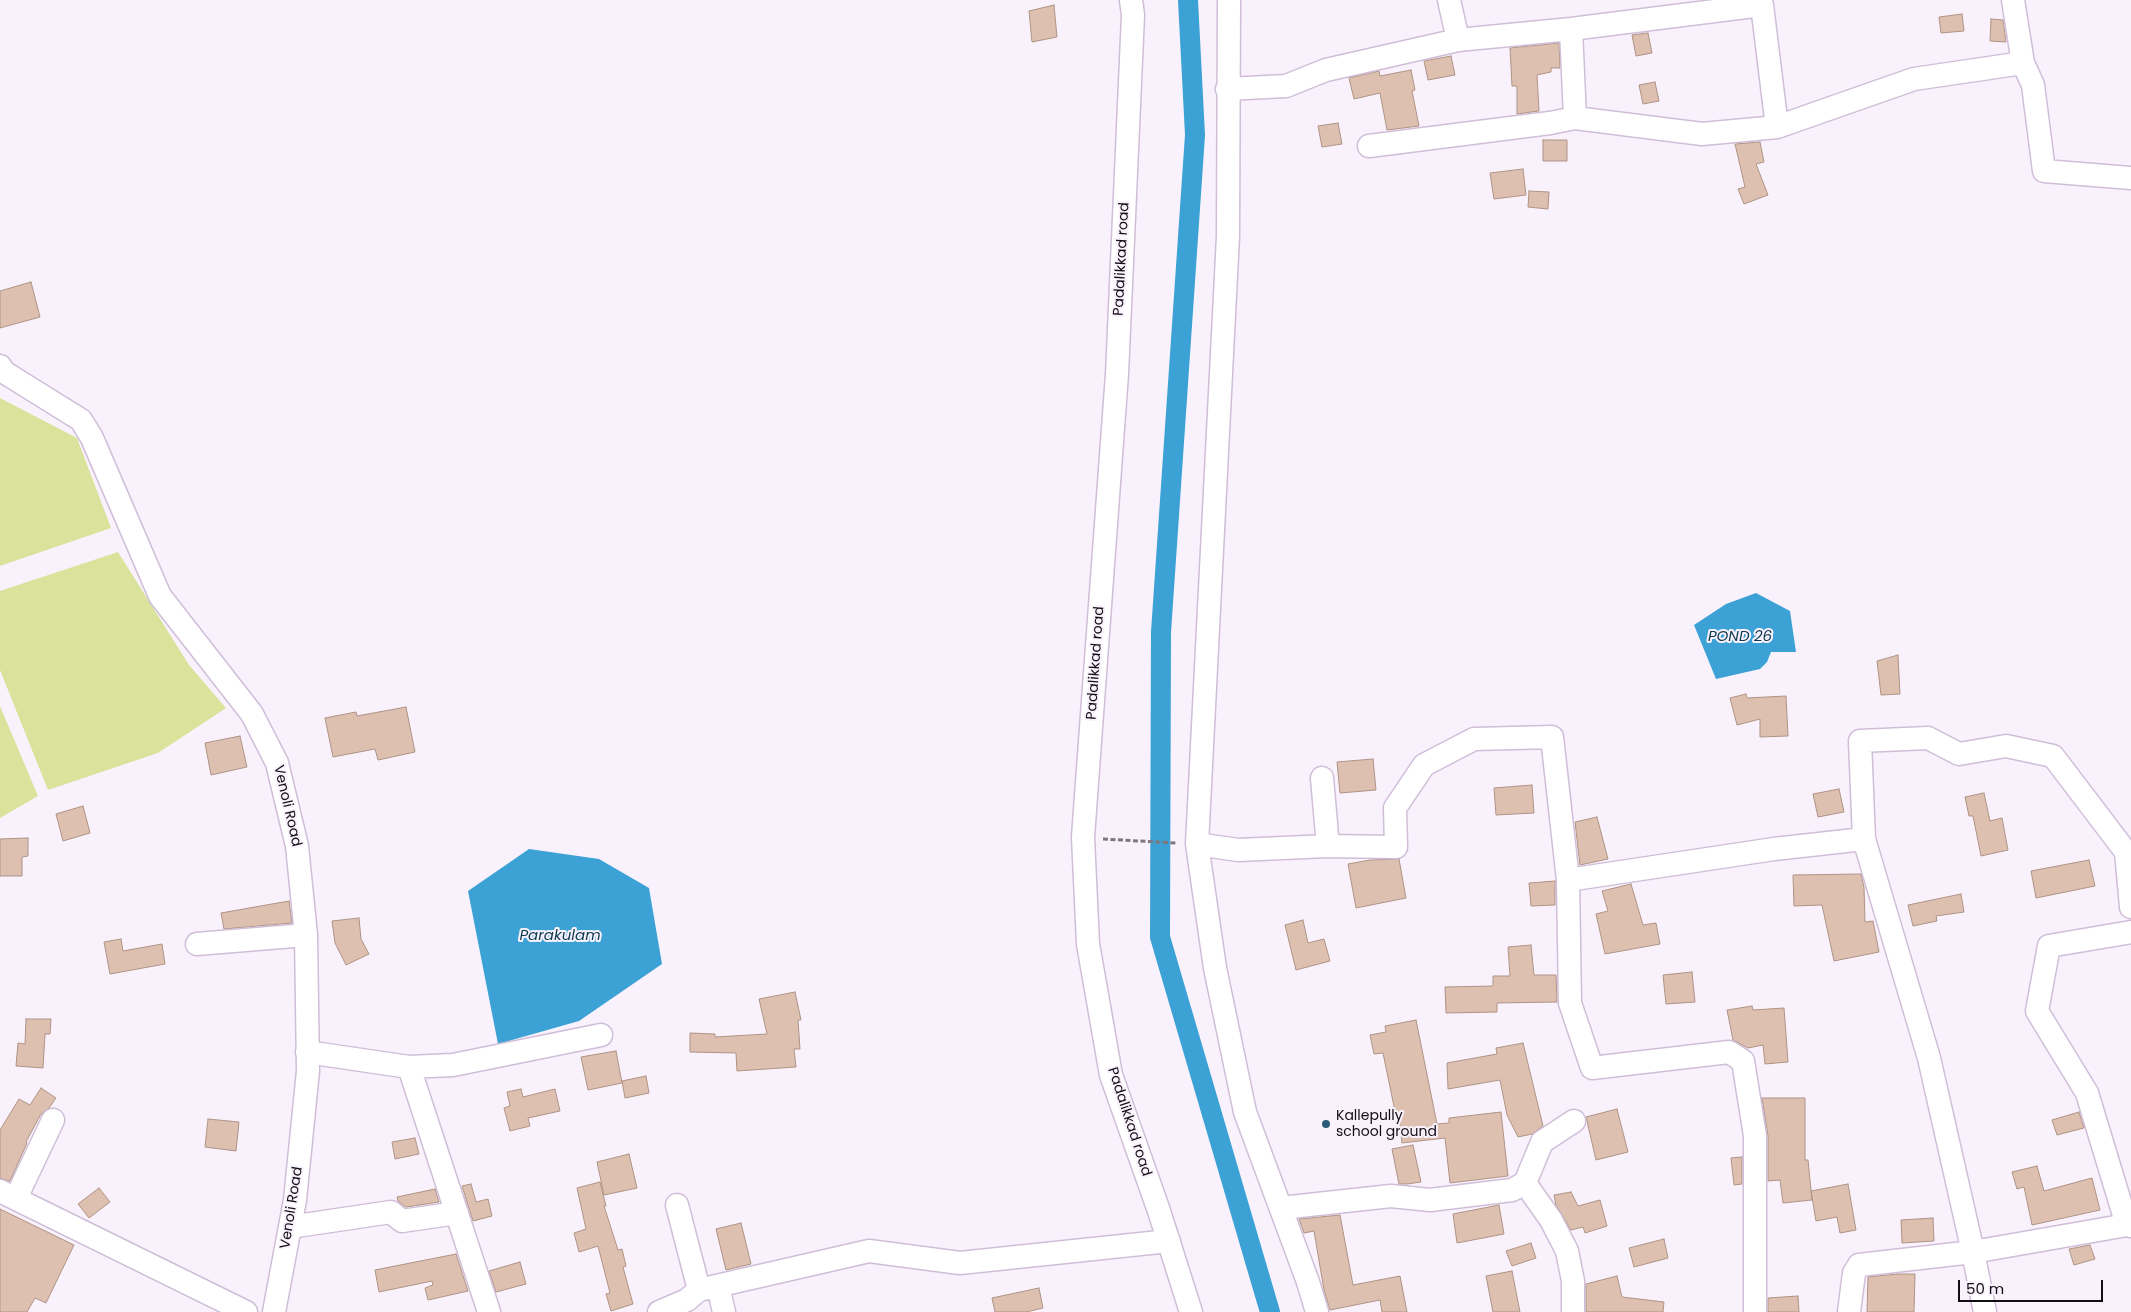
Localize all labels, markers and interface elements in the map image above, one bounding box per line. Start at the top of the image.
street label: Padalikkad road [1111,202,1133,316]
street label: Padalikkad road [1084,606,1108,720]
water label: POND 26 [1708,628,1772,646]
street label: Venoli Road [269,764,305,848]
water label: Parakulam [519,927,601,945]
street label: Padalikkad road [1103,1065,1155,1179]
place label: Kallepully school ground [1336,1108,1437,1140]
marker: Kallepully school ground [1320,1118,1332,1130]
street label: Venoli Road [277,1166,307,1250]
scale bar [1961,1270,2106,1302]
text: 50 m [1966,1278,2004,1299]

